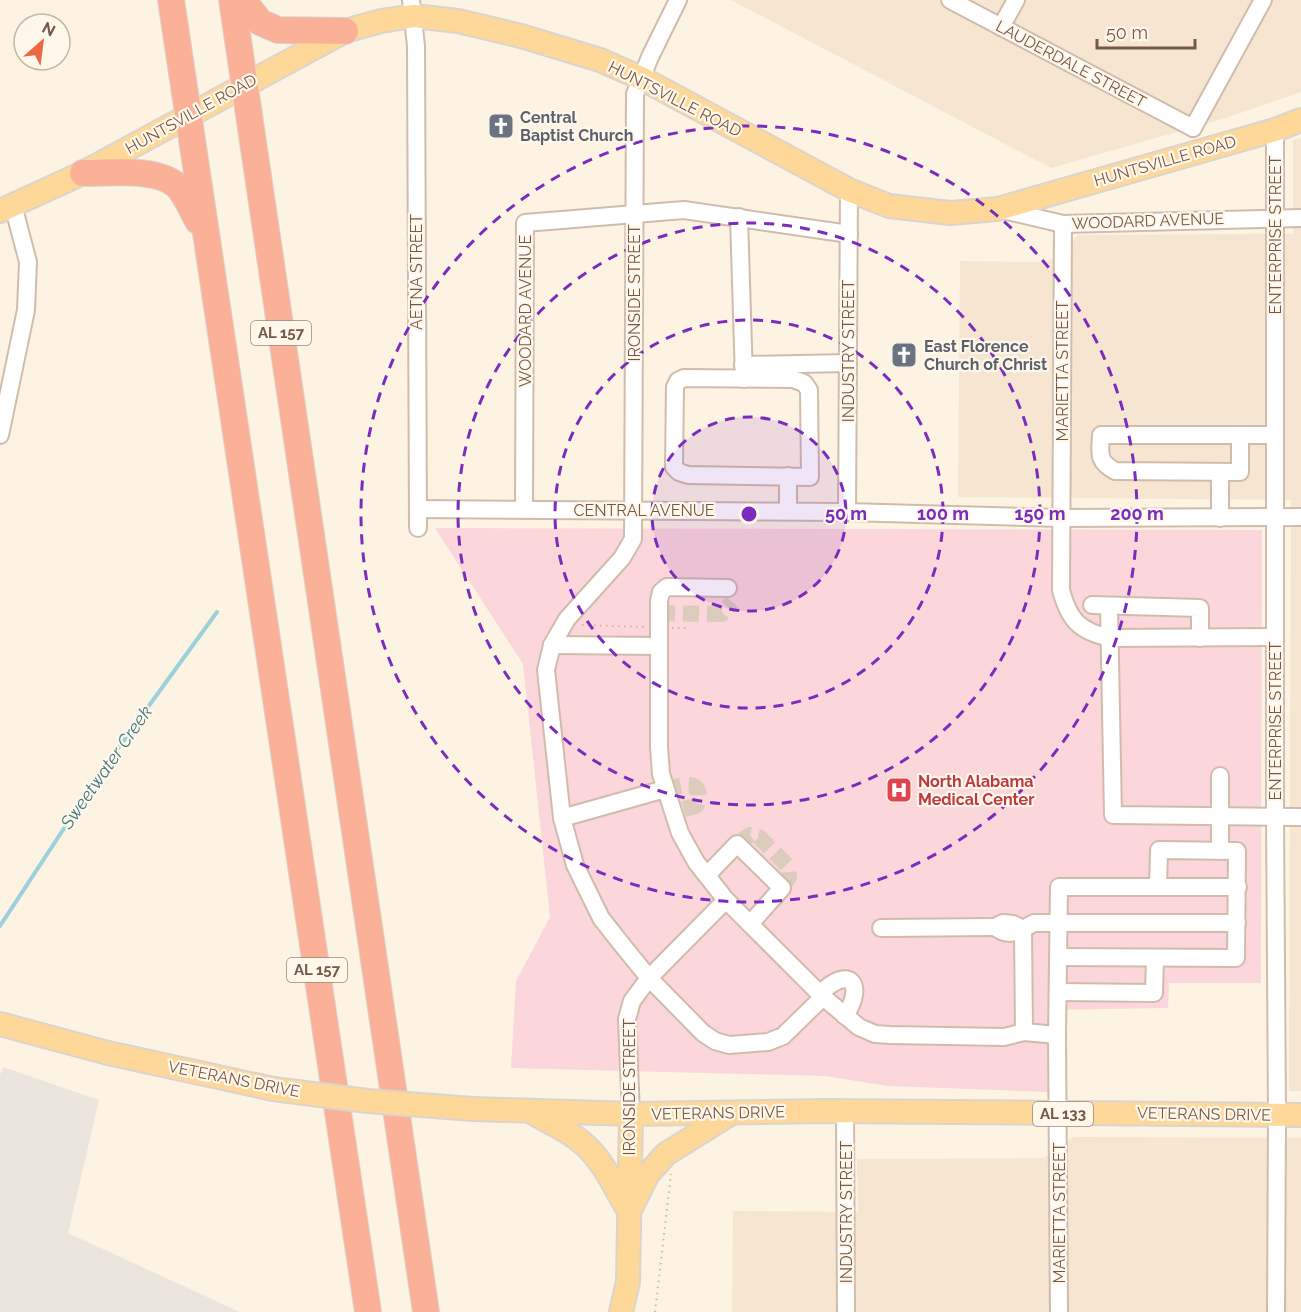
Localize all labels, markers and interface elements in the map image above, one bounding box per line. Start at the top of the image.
north arrow [12,12,72,72]
scale bar [1097,12,1194,50]
street label: LAUDERDALE STREET [993,16,1150,112]
text: N [39,18,59,40]
text: 50 m [1106,22,1148,43]
street label: HUNTSVILLE ROAD [605,57,745,141]
street label: HUNTSVILLE ROAD [122,70,260,158]
place label: Central Baptist Church [520,108,633,145]
church icon: Central Baptist Church [486,111,516,141]
street label: HUNTSVILLE ROAD [1092,132,1238,190]
street label: ENTERPRISE STREET [1266,155,1285,315]
street label: WOODARD AVENUE [1072,209,1225,233]
street label: AETNA STREET [407,214,426,330]
street label: IRONSIDE STREET [625,224,644,361]
street label: WOODARD AVENUE [516,235,535,387]
street label: INDUSTRY STREET [839,280,858,422]
street label: MARIETTA STREET [1053,300,1072,442]
road number: AL 157 [251,321,311,345]
place label: East Florence Church of Christ [924,337,1047,374]
church icon: East Florence Church of Christ [889,340,919,370]
street label: CENTRAL AVENUE [573,501,715,520]
text: 50 m [825,503,867,524]
text: 100 m [917,503,969,524]
text: 150 m [1015,503,1066,524]
text: 200 m [1110,503,1164,524]
centre of rings [739,504,759,524]
street label: ENTERPRISE STREET [1266,641,1285,801]
water label: Sweetwater Creek [55,701,156,833]
place label: North Alabama Medical Center [918,772,1034,809]
hospital icon: North Alabama Medical Center [884,775,914,805]
road number: AL 157 [287,958,347,982]
street label: IRONSIDE STREET [620,1018,639,1155]
street label: VETERANS DRIVE [166,1057,302,1101]
street label: VETERANS DRIVE [651,1102,785,1124]
road number: AL 133 [1033,1102,1093,1126]
street label: VETERANS DRIVE [1137,1103,1271,1125]
street label: INDUSTRY STREET [837,1141,856,1283]
street label: MARIETTA STREET [1050,1142,1069,1284]

